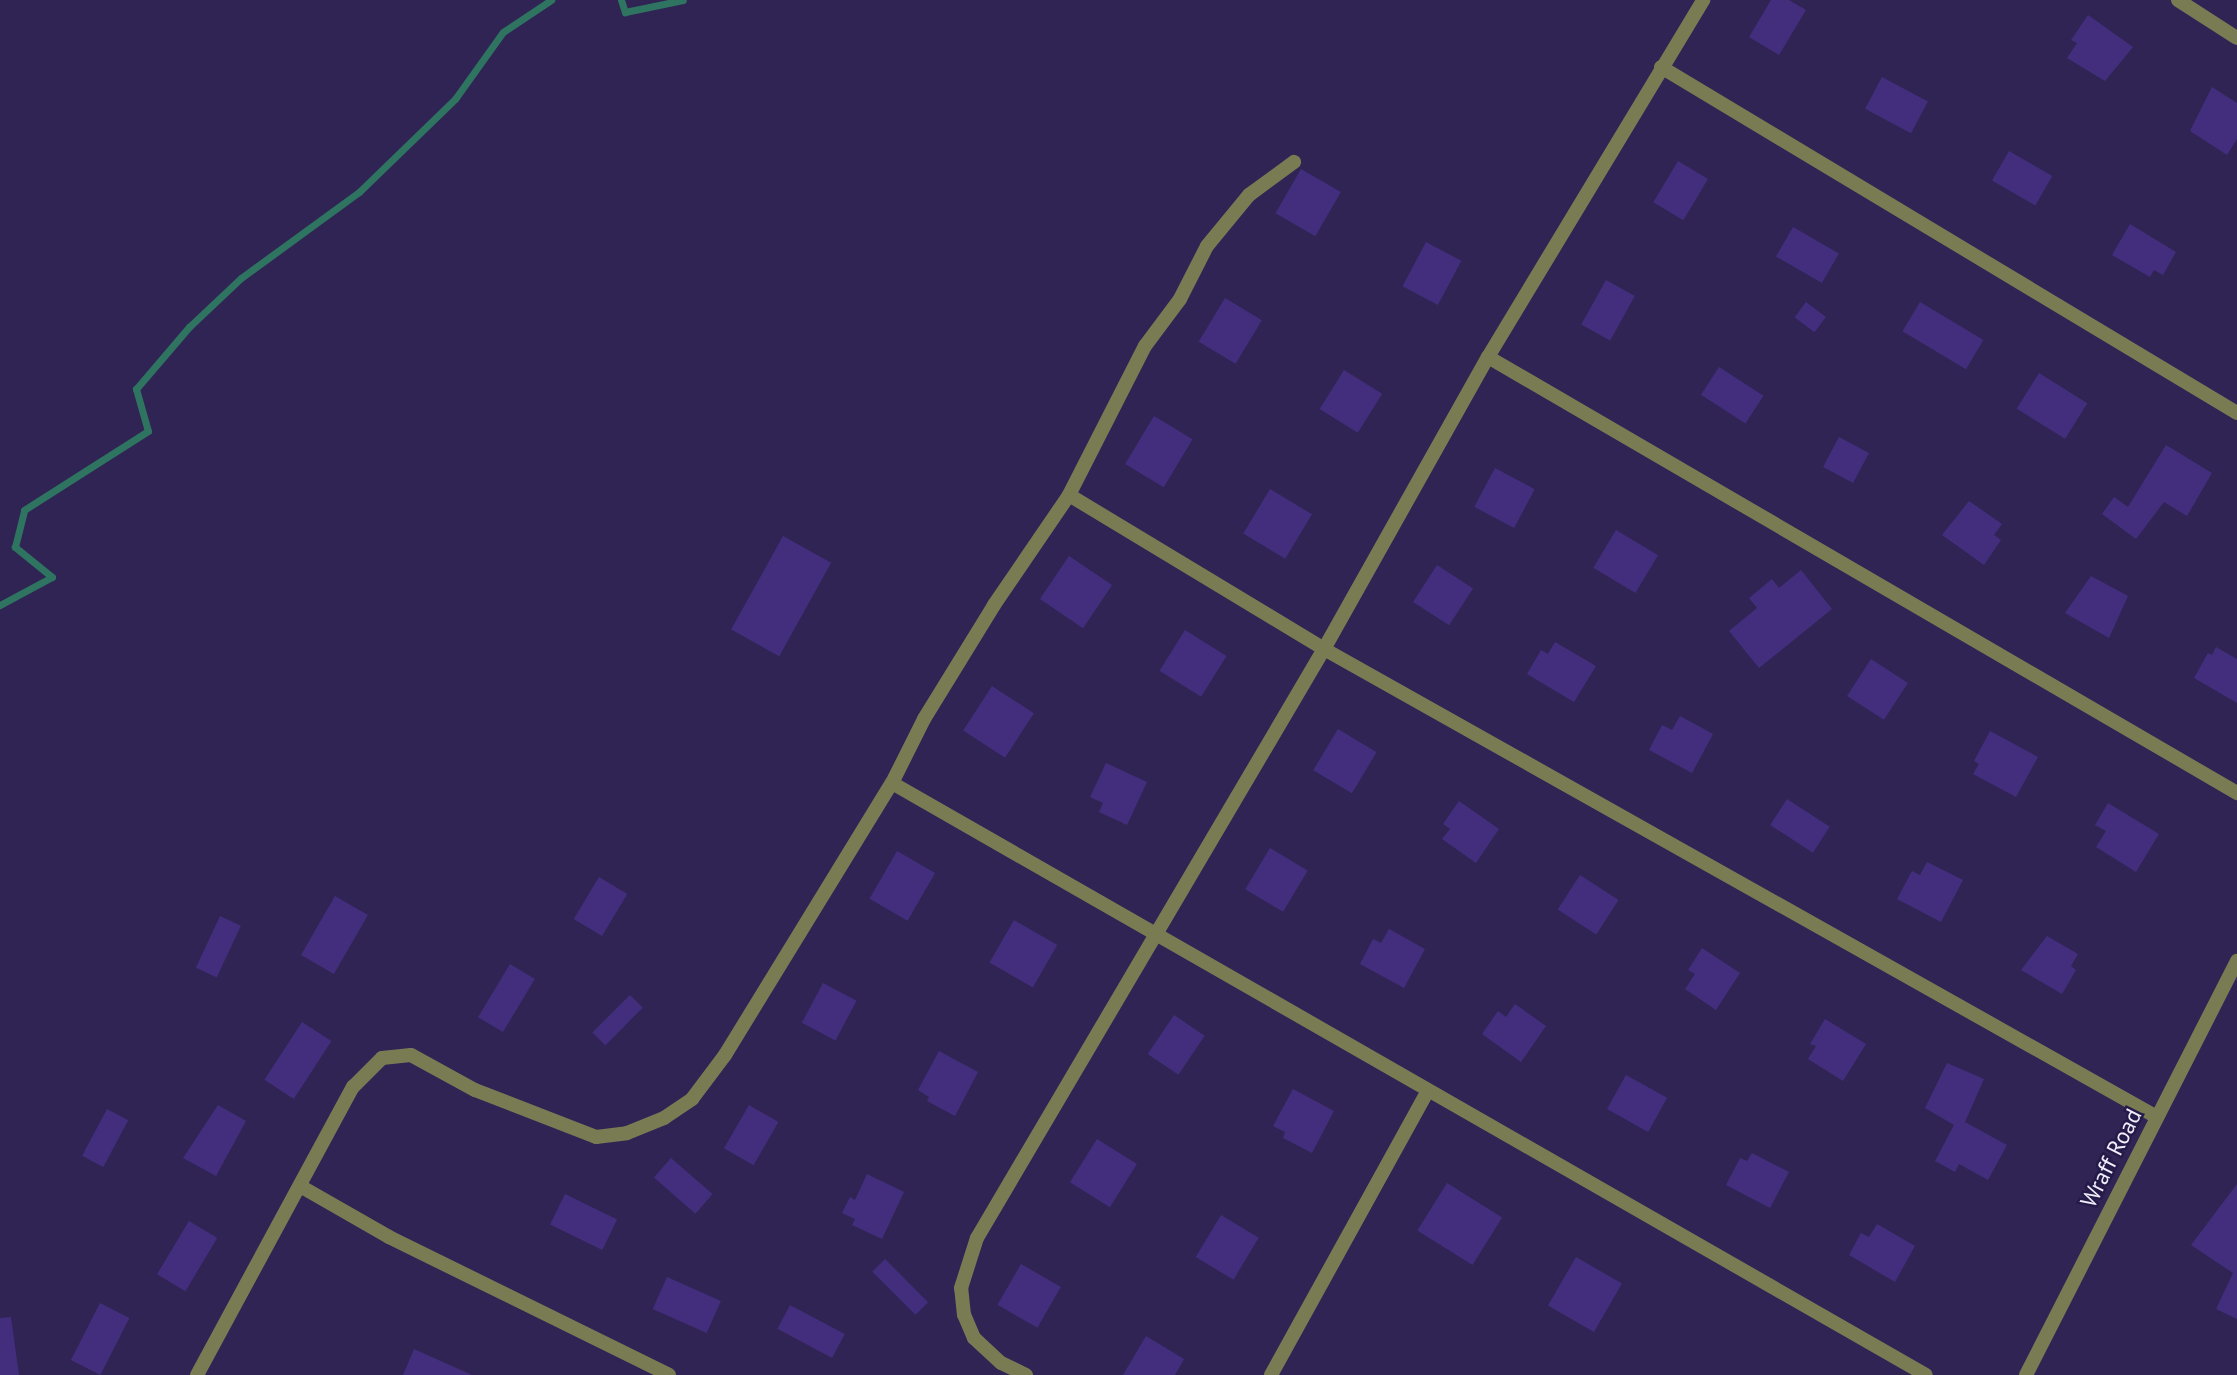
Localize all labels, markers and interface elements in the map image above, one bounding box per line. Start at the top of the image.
street label: Wraff Road [2074,1104,2148,1212]

